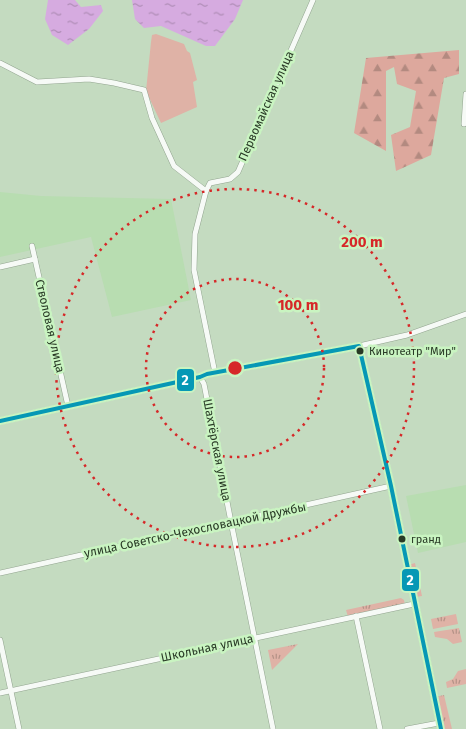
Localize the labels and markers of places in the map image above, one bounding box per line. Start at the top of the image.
place label: Кинотеатр "Мир" [369,345,456,358]
marker: Кинотеатр "Мир" [355,346,365,356]
centre of rings [226,359,244,377]
place label: гранд [411,533,441,546]
marker: гранд [397,534,407,544]

